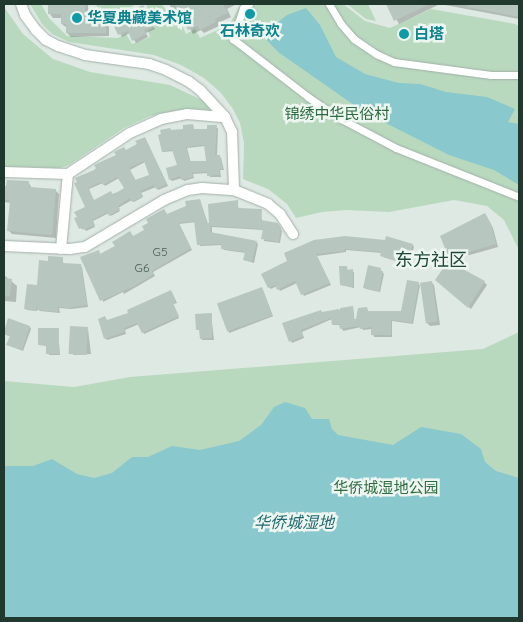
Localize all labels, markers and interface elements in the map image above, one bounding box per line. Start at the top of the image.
marker: 石林奇欢 [244,8,256,20]
place label: 华夏典藏美术馆 [87,9,192,27]
marker: 华夏典藏美术馆 [71,12,83,24]
place label: 石林奇欢 [220,22,280,40]
place label: 白塔 [414,25,444,43]
marker: 白塔 [398,28,410,40]
park label: 锦绣中华民俗村 [285,105,389,123]
house number: G5 [153,245,167,259]
district label: 东方社区 [395,249,467,271]
house number: G6 [135,261,149,275]
park label: 华侨城湿地公园 [334,479,438,497]
water label: 华侨城湿地 [254,512,334,532]

